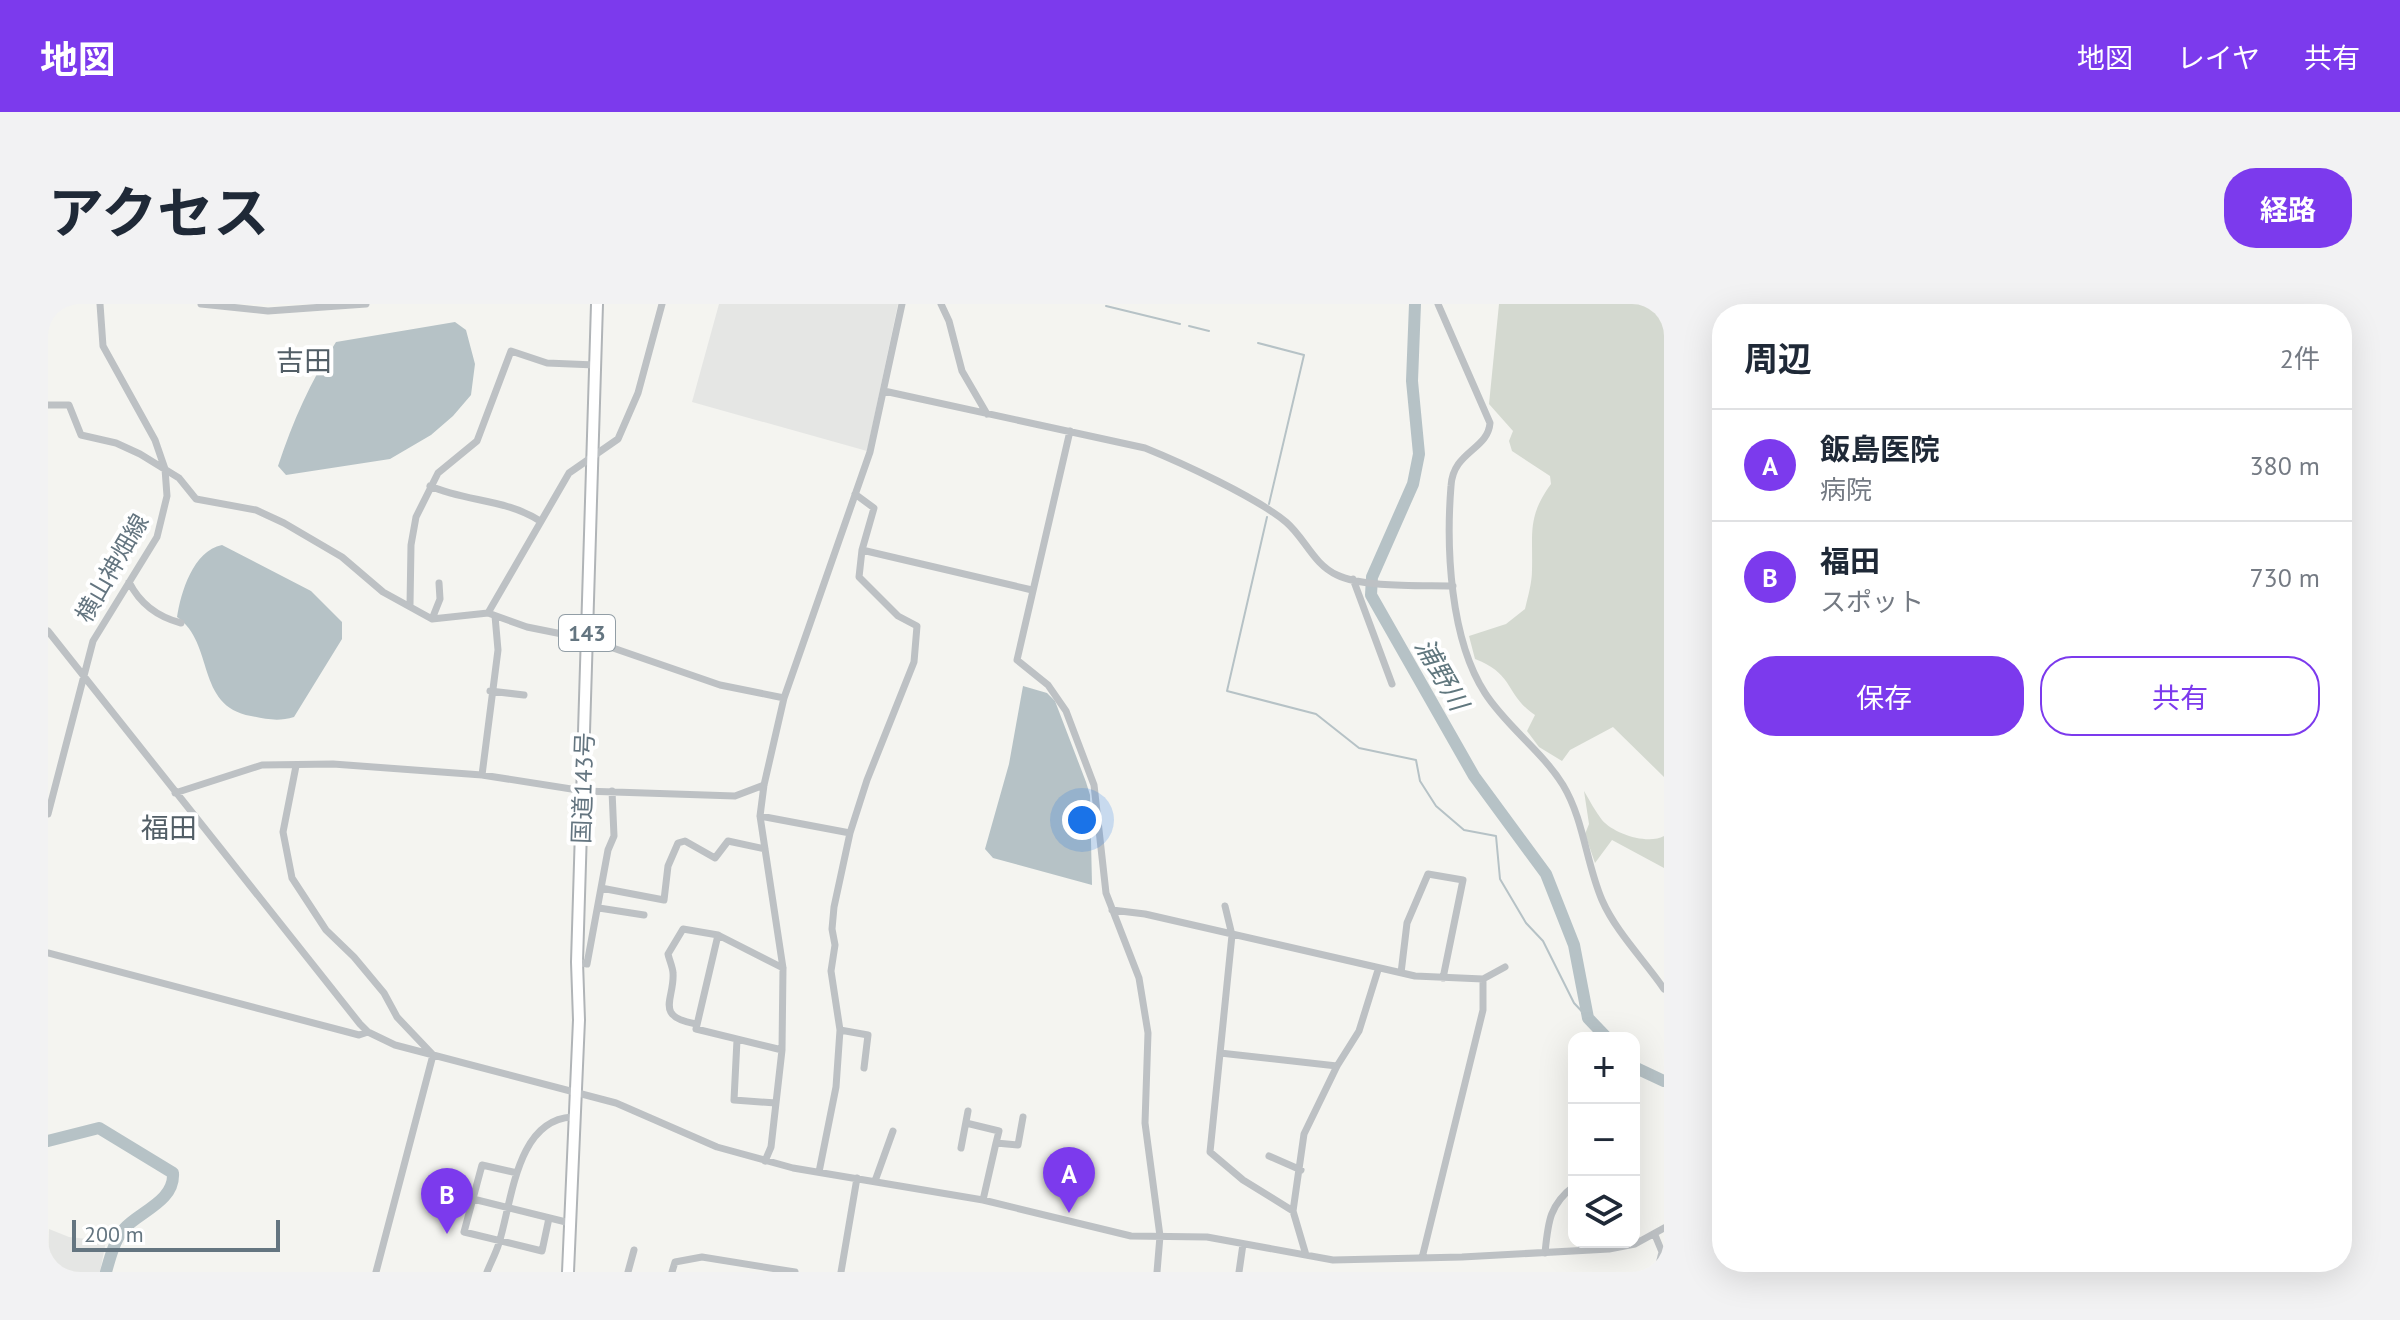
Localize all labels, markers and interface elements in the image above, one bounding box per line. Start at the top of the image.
text: 地図 [40,34,116,83]
text: 地図 [2077,39,2133,76]
text: レイヤ [2177,39,2260,76]
text: 共有 [2304,39,2360,76]
button: 経路 [2224,168,2352,248]
text: アクセス [48,176,269,248]
text: 周辺 [1744,336,1812,380]
district label: 吉田 [276,342,332,379]
text: 2件 [2280,342,2320,375]
text: 飯島医院 [1820,429,1940,468]
text: A [1762,449,1778,482]
text: 380 m [2249,449,2320,482]
text: 病院 [1820,473,1872,506]
street label: 横山神畑線 [69,508,155,628]
text: 福田 [1820,541,1880,580]
text: B [1762,561,1778,594]
text: 730 m [2249,561,2320,594]
text: スポット [1820,585,1924,618]
road number: 143 [559,615,615,651]
water label: 浦野川 [1408,632,1477,719]
button: 保存 [1744,656,2024,736]
button: 共有 [2040,656,2320,736]
street label: 国道143号 [566,732,600,844]
your location [1062,800,1102,840]
district label: 福田 [141,809,197,846]
map controls [1568,1032,1640,1248]
button: + [1568,1032,1640,1104]
button: − [1568,1104,1640,1176]
pin: A [1043,1147,1095,1213]
pin: B [421,1168,473,1234]
button: layers [1568,1176,1640,1248]
scale bar [72,1216,280,1252]
text: 200 m [84,1220,144,1248]

